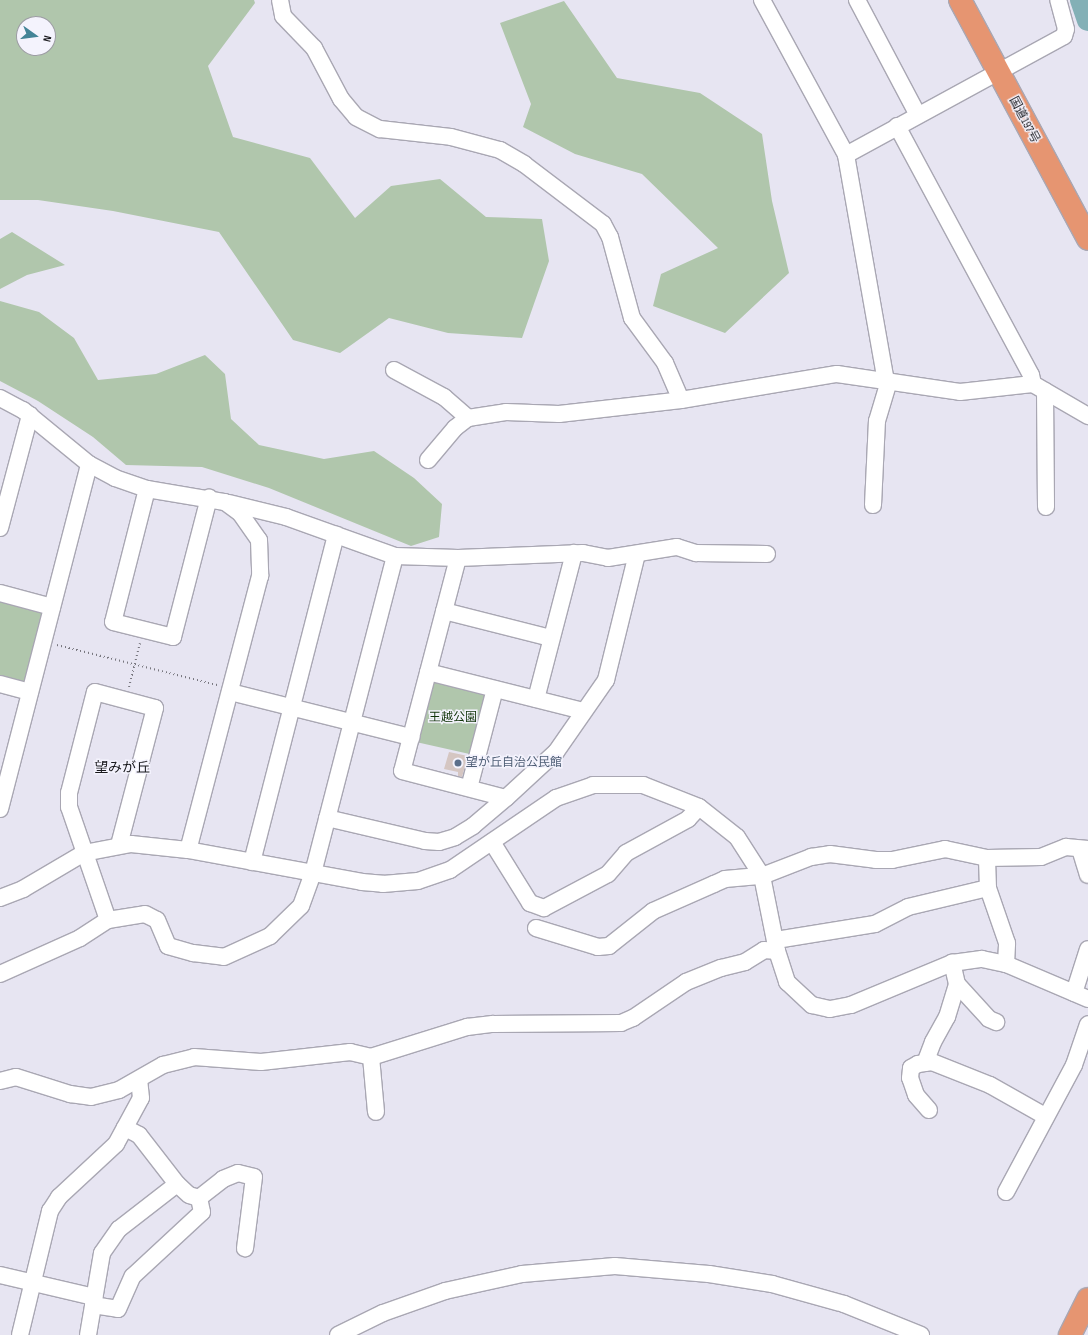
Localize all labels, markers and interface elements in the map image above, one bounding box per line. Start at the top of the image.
north arrow [16,16,56,56]
text: N [40,34,54,43]
street label: 国道197号 [1006,94,1042,146]
park label: 王越公園 [429,711,477,725]
place label: 望が丘自治公民館 [466,756,562,770]
marker: 望が丘自治公民館 [453,758,463,768]
district label: 望みが丘 [94,760,150,776]

